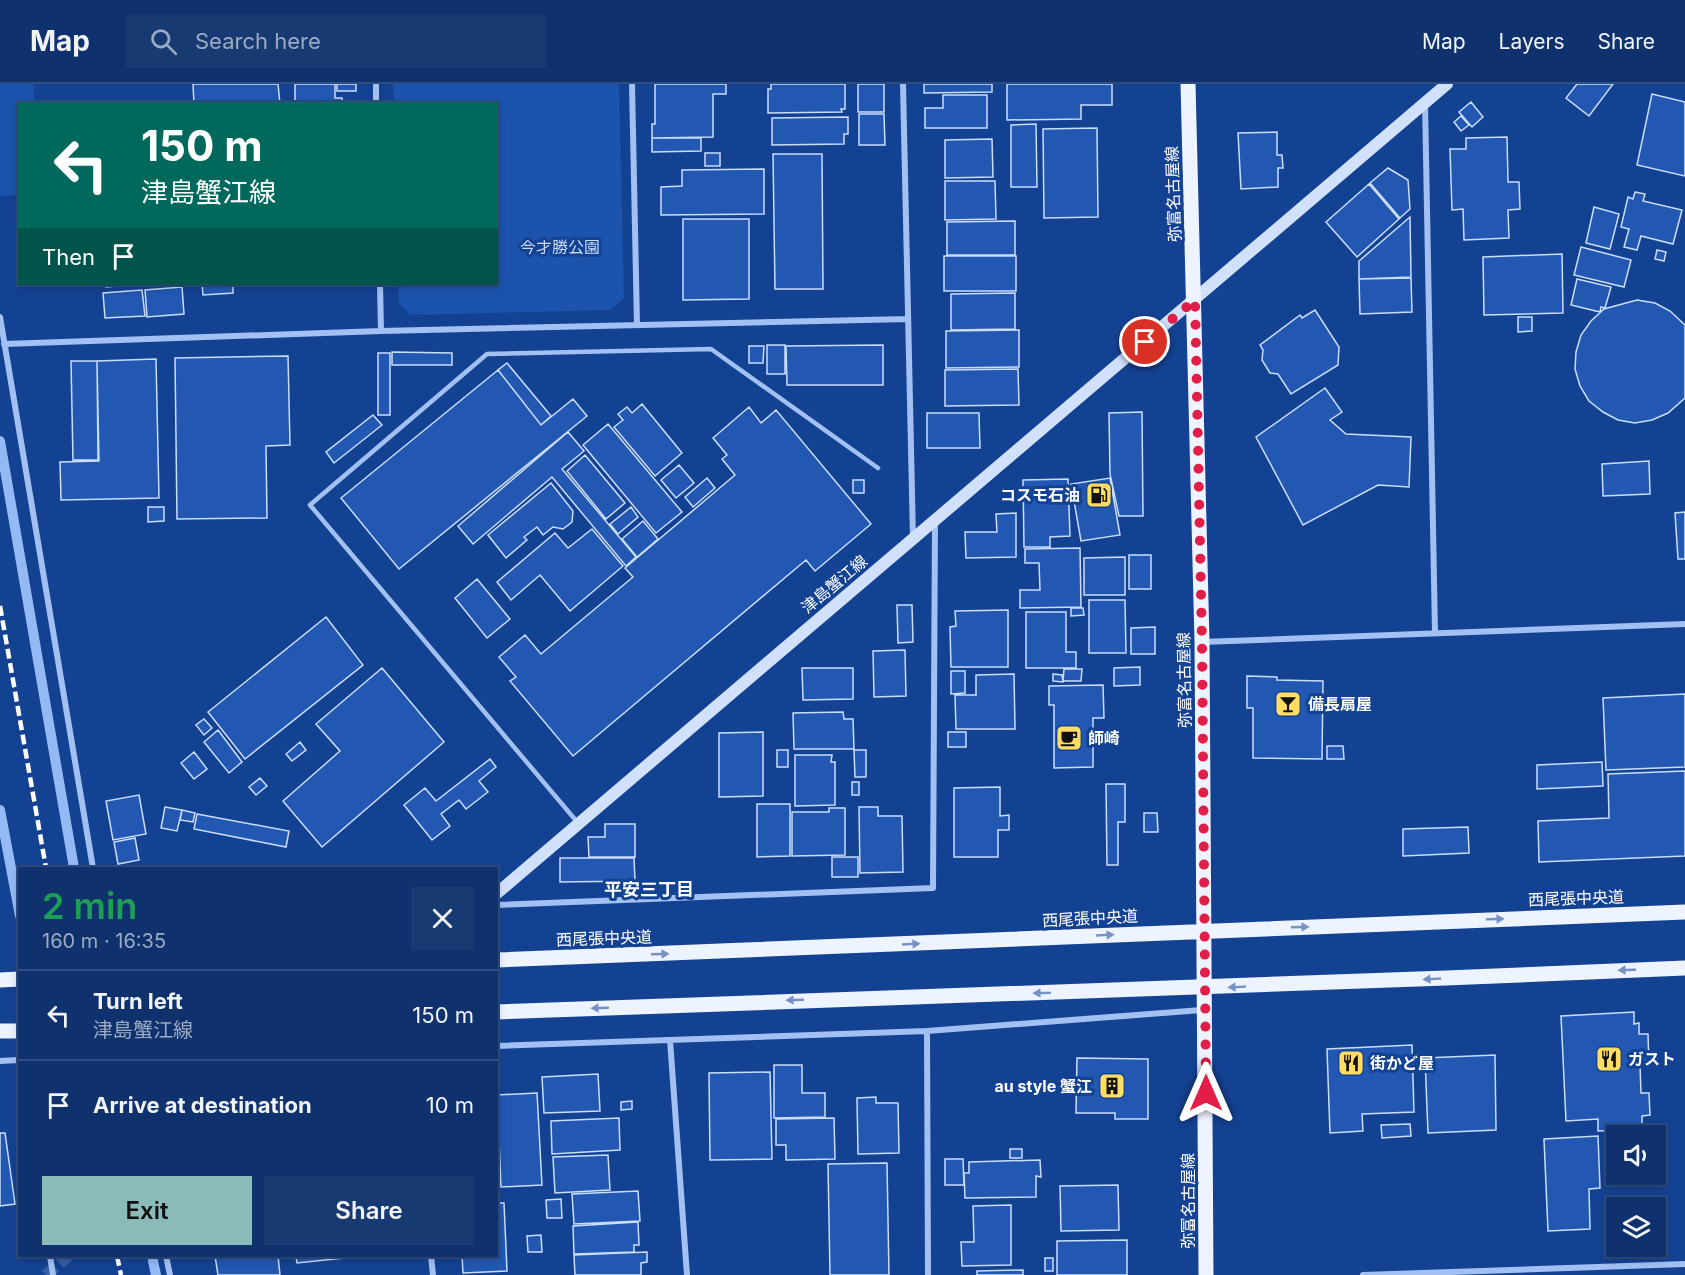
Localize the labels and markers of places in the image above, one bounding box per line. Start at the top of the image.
pin [1119,316,1170,367]
fuel station icon: コスモ石油 [1084,480,1114,510]
place label: コスモ石油 [1000,485,1080,505]
bar icon: 備長扇屋 [1273,689,1303,719]
place label: 備長扇屋 [1308,694,1372,714]
cafe icon: 師崎 [1054,723,1084,753]
place label: 師崎 [1088,728,1120,748]
restaurant icon: ガスト [1594,1044,1624,1074]
restaurant icon: 街かど屋 [1336,1048,1366,1078]
place label: ガスト [1628,1049,1676,1069]
place label: 街かど屋 [1370,1053,1434,1073]
building icon: au style 蟹江 [1097,1071,1127,1101]
place label: au style 蟹江 [994,1076,1092,1096]

